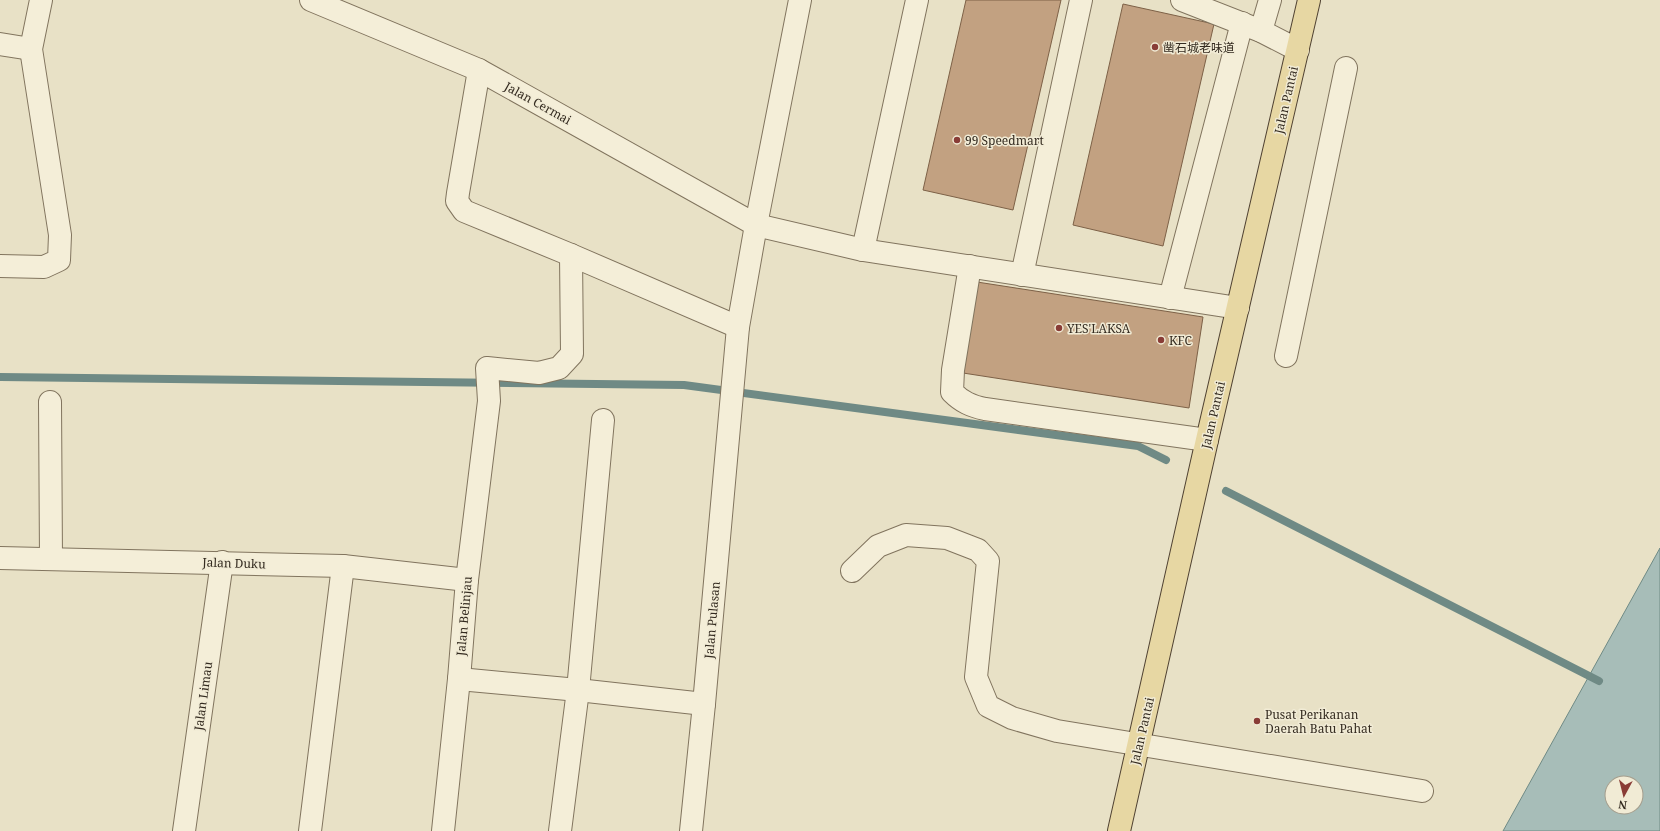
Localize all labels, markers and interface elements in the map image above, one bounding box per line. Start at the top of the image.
place label: 凿石城老味道 [1163,39,1235,56]
marker: 凿石城老味道 [1150,42,1160,52]
street label: Jalan Pantai [1270,64,1302,136]
street label: Jalan Cermai [501,77,575,128]
place label: 99 Speedmart [965,132,1044,149]
marker: 99 Speedmart [952,135,962,145]
place label: YES'LAKSA [1066,320,1131,337]
marker: YES'LAKSA [1054,323,1064,333]
place label: KFC [1169,332,1192,349]
marker: KFC [1156,335,1166,345]
street label: Jalan Pantai [1197,379,1229,451]
street label: Jalan Duku [201,553,266,573]
street label: Jalan Belinjau [452,575,476,658]
street label: Jalan Pulasan [700,580,724,660]
street label: Jalan Limau [190,660,216,733]
street label: Jalan Pantai [1126,695,1158,767]
place label: Pusat Perikanan Daerah Batu Pahat [1265,706,1372,737]
marker: Pusat Perikanan Daerah Batu Pahat [1252,716,1262,726]
north arrow [1604,775,1644,815]
text: N [1617,797,1628,813]

